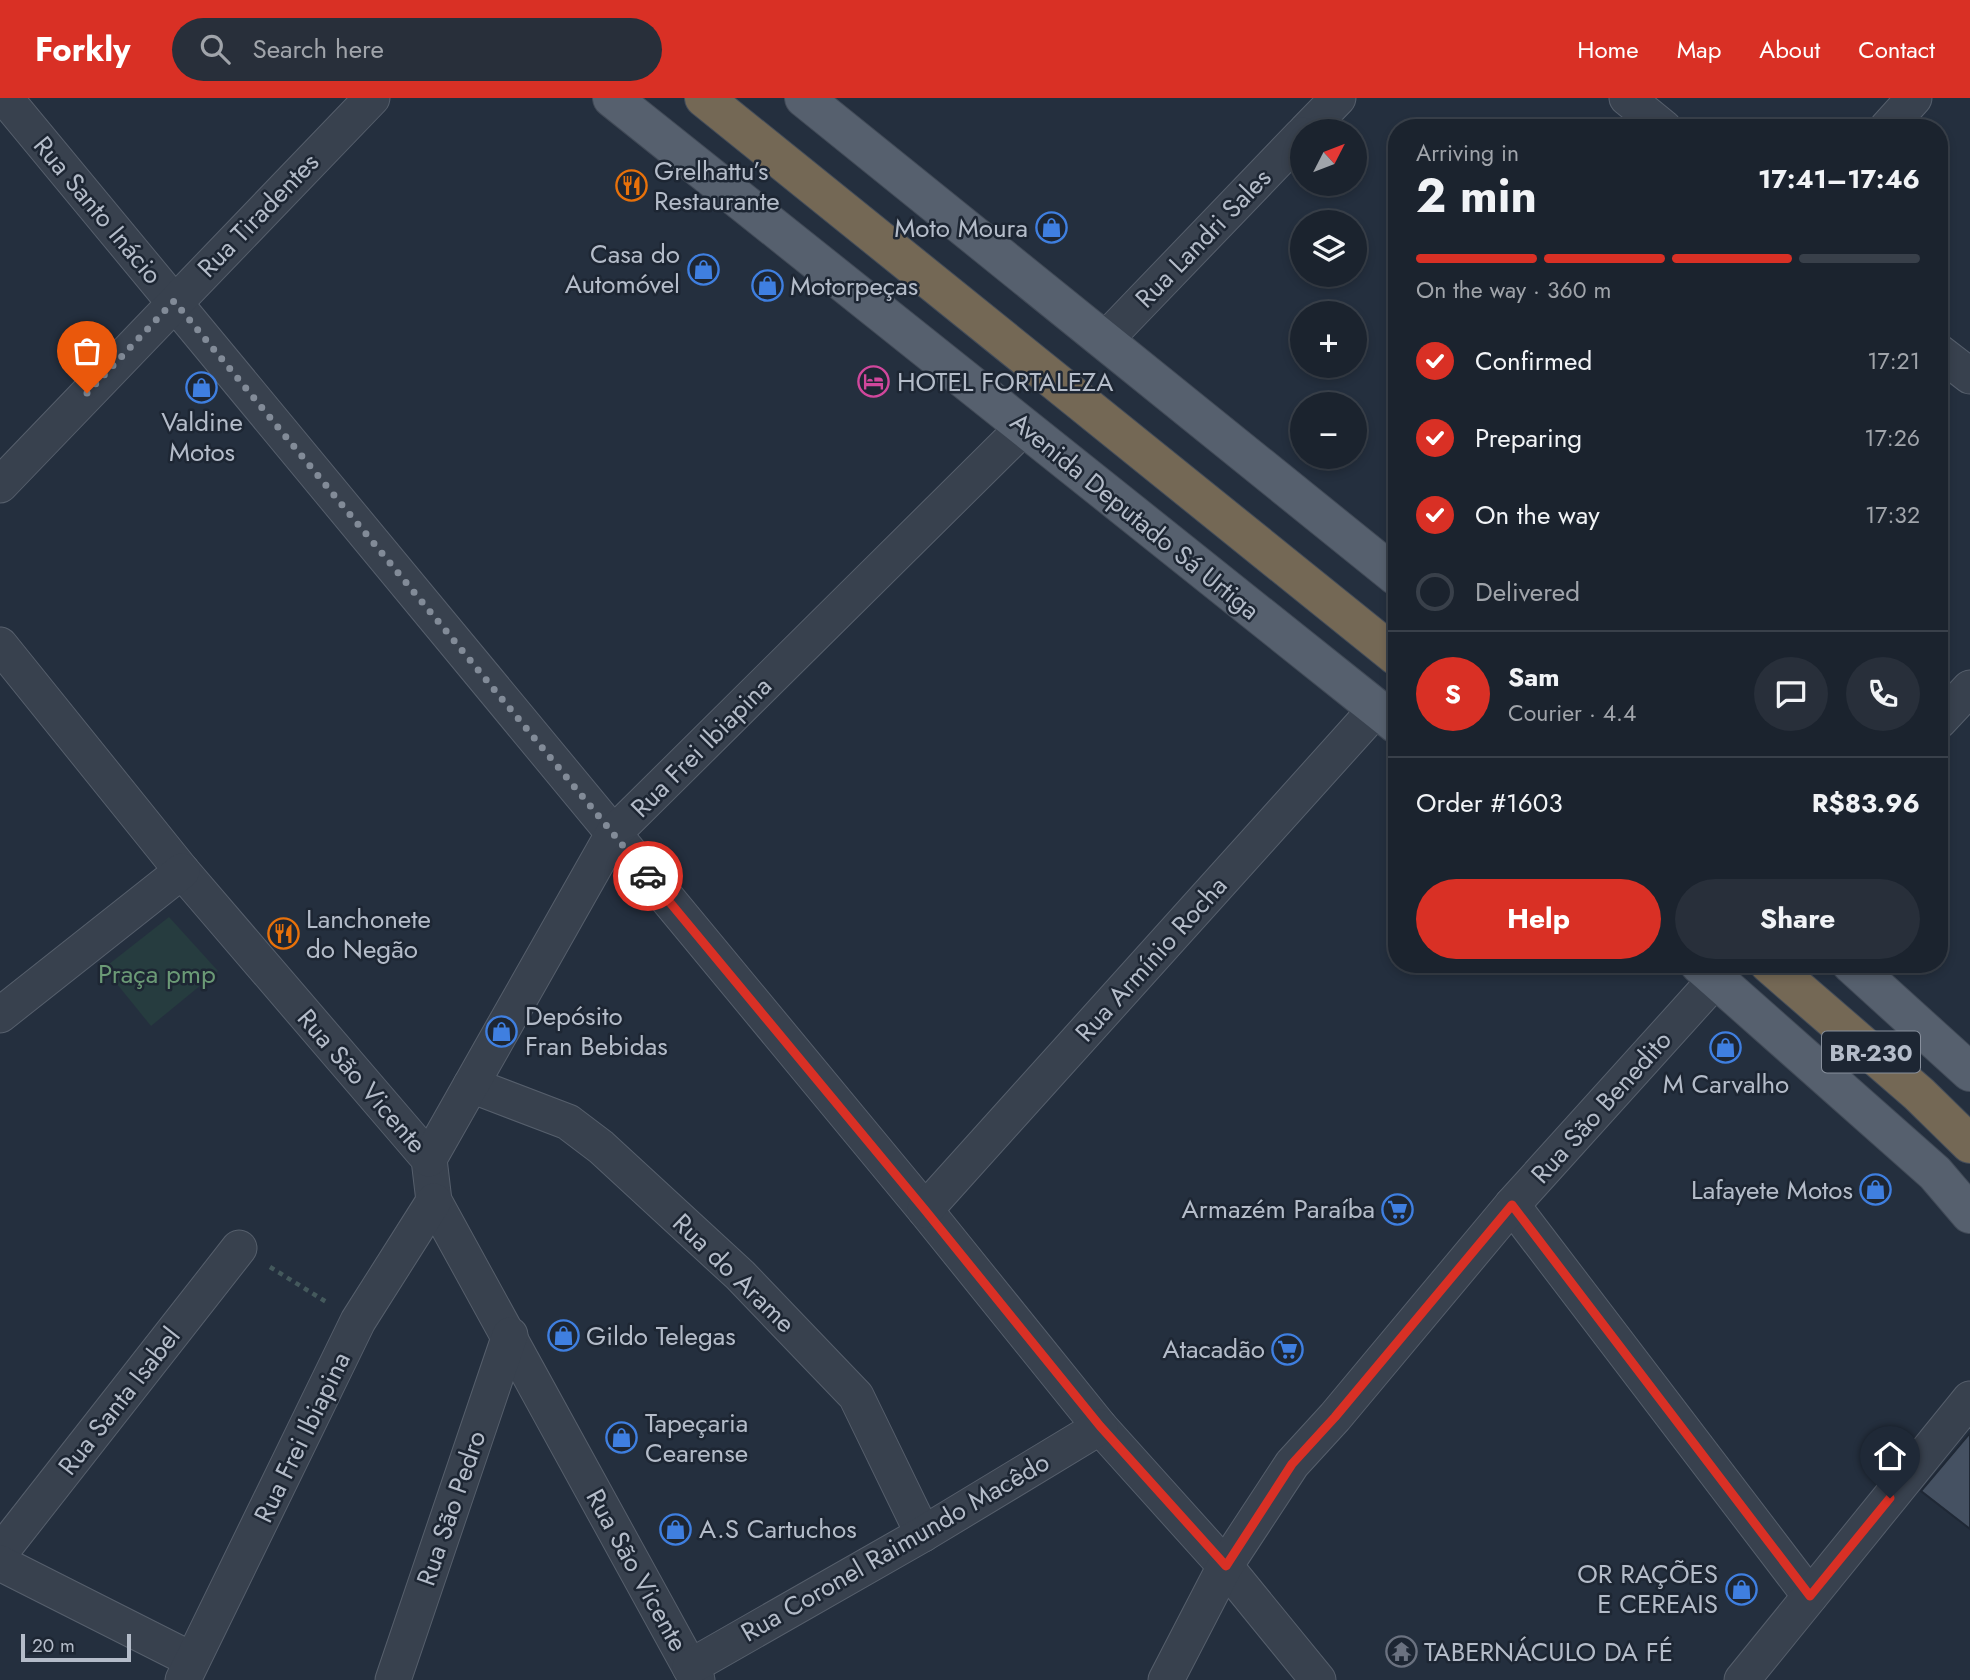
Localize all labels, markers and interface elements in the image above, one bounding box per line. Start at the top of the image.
search box [172,18,662,81]
text: Forkly [35,26,130,73]
icon: search [196,30,234,68]
text: Search here [252,30,384,68]
text: Home [1577,32,1639,67]
text: Map [1677,32,1721,67]
text: About [1759,32,1820,67]
text: Contact [1858,32,1935,67]
north arrow [1290,119,1367,196]
map controls [1290,119,1367,469]
street label: Rua Santo Inácio [25,128,171,292]
text: Arriving in [1416,136,1519,170]
street label: Rua Tiradentes [188,144,328,286]
place label: Grelhattu’s Restaurante [654,152,780,220]
street label: Rua Landri Sales [1126,160,1280,316]
text: 17:41–17:46 [1758,160,1920,198]
text: 2 min [1416,163,1537,229]
restaurant icon: Grelhattu’s Restaurante [614,169,648,203]
place label: Moto Moura [894,209,1028,247]
button: layers [1290,210,1367,287]
shop icon: Moto Moura [1034,211,1068,245]
place label: Casa do Automóvel [565,235,680,303]
shop icon: Casa do Automóvel [686,252,720,286]
place label: Motorpeças [790,267,918,305]
shop icon: Motorpeças [750,269,784,303]
text: On the way · 360 m [1416,273,1611,307]
button: + [1290,301,1367,378]
pin [57,321,117,393]
icon: bag [68,332,106,370]
icon: check [1416,342,1454,380]
text: Confirmed [1475,342,1592,380]
text: 17:21 [1867,344,1920,378]
place label: HOTEL FORTALEZA [897,363,1114,401]
hotel icon: HOTEL FORTALEZA [857,365,891,399]
shop icon: Valdine Motos [185,370,219,404]
button: − [1290,392,1367,469]
place label: Valdine Motos [161,403,243,471]
street label: Avenida Deputado Sá Urtiga [1002,403,1268,629]
icon: check [1416,419,1454,457]
text: Preparing [1475,419,1582,457]
text: 17:26 [1864,421,1920,455]
icon: check [1416,496,1454,534]
text: On the way [1475,496,1600,534]
text: 17:32 [1865,498,1920,532]
text: Delivered [1475,573,1580,611]
button: chat [1754,657,1828,731]
button: phone [1846,657,1920,731]
text: Sam [1508,658,1560,696]
street label: Rua Frei Ibiapina [622,668,780,826]
text: S [1445,675,1461,713]
text: Courier · 4.4 [1508,696,1636,730]
text: Order #1603 [1416,784,1563,822]
text: R$83.96 [1812,784,1920,822]
courier [613,841,683,911]
icon: car [629,857,667,895]
street label: Rua Armínio Rocha [1066,868,1236,1050]
button: Help [1416,879,1661,959]
button: Share [1675,879,1920,959]
place label: Lanchonete do Negão [306,900,431,968]
restaurant icon: Lanchonete do Negão [266,917,300,951]
park label: Praça pmp [98,955,216,993]
place label: Depósito Fran Bebidas [525,997,668,1065]
street label: Rua São Vicente [288,1000,436,1162]
shop icon: Depósito Fran Bebidas [485,1014,519,1048]
street label: Rua São Benedito [1522,1022,1680,1192]
shop icon: M Carvalho [1709,1031,1743,1065]
road number: BR-230 [1822,1032,1920,1072]
place label: M Carvalho [1663,1065,1789,1103]
place label: Lafayete Motos [1691,1171,1853,1209]
shop icon: Lafayete Motos [1859,1173,1893,1207]
place label: Armazém Paraíba [1182,1190,1375,1228]
supermarket icon: Armazém Paraíba [1381,1192,1415,1226]
street label: Rua do Arame [664,1205,804,1341]
place label: Gildo Telegas [586,1317,736,1355]
street label: Rua Santa Isabel [49,1319,189,1483]
shop icon: Gildo Telegas [546,1319,580,1353]
place label: Atacadão [1163,1330,1265,1368]
supermarket icon: Atacadão [1271,1332,1305,1366]
street label: Rua Frei Ibiapina [244,1345,360,1529]
place label: Tapeçaria Cearense [645,1404,748,1472]
shop icon: Tapeçaria Cearense [605,1421,639,1455]
street label: Rua São Pedro [407,1425,495,1591]
pin [1860,1426,1920,1498]
icon: home [1871,1437,1909,1475]
street label: Rua Coronel Raimundo Macêdo [734,1443,1056,1651]
street label: Rua São Vicente [577,1482,697,1658]
place label: A.S Cartuchos [699,1510,857,1548]
shop icon: A.S Cartuchos [659,1512,693,1546]
place label: OR RAÇÕES E CEREAIS [1577,1555,1718,1623]
shop icon: OR RAÇÕES E CEREAIS [1724,1572,1758,1606]
scale bar [21,1631,131,1663]
text: 20 m [32,1632,75,1659]
place label: TABERNÁCULO DA FÉ [1424,1633,1673,1671]
temple icon: TABERNÁCULO DA FÉ [1384,1635,1418,1669]

